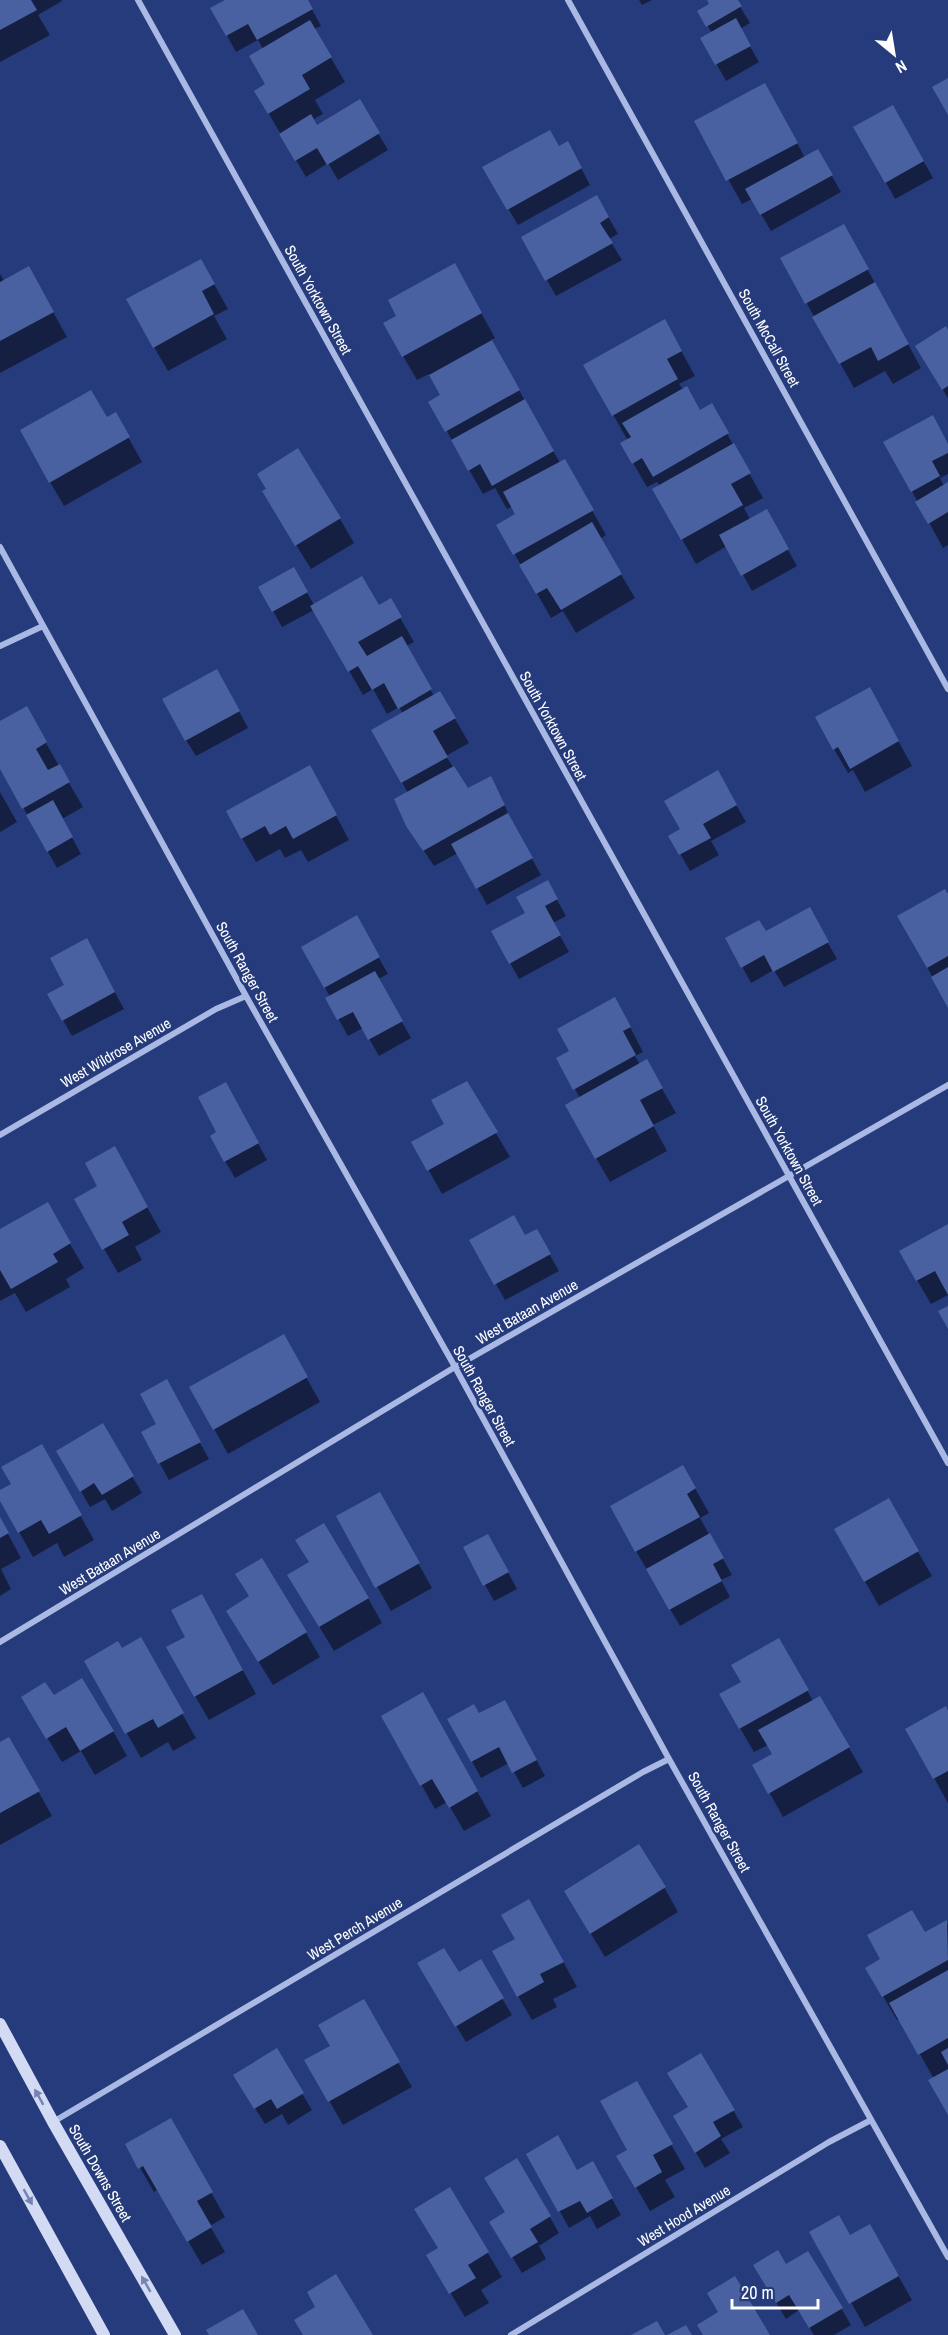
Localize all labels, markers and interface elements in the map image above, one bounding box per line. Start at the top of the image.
north arrow [864,24,924,84]
text: N [892,55,911,79]
street label: South Yorktown Street [280,241,357,359]
street label: South McCall Street [734,285,805,391]
street label: South Yorktown Street [515,667,592,785]
street label: South Ranger Street [211,918,284,1026]
street label: West Wildrose Avenue [57,1012,175,1093]
street label: South Yorktown Street [751,1092,828,1210]
street label: West Bataan Avenue [472,1274,582,1349]
street label: South Ranger Street [448,1342,521,1450]
street label: West Bataan Avenue [55,1523,164,1600]
street label: South Ranger Street [683,1768,756,1876]
street label: West Perch Avenue [303,1892,406,1965]
one-way arrow [34,2088,44,2105]
street label: South Downs Street [64,2120,137,2226]
street label: West Hood Avenue [633,2179,734,2252]
one-way arrow [23,2189,33,2206]
scale bar [732,2272,818,2310]
one-way arrow [141,2276,152,2292]
text: 20 m [741,2280,774,2305]

